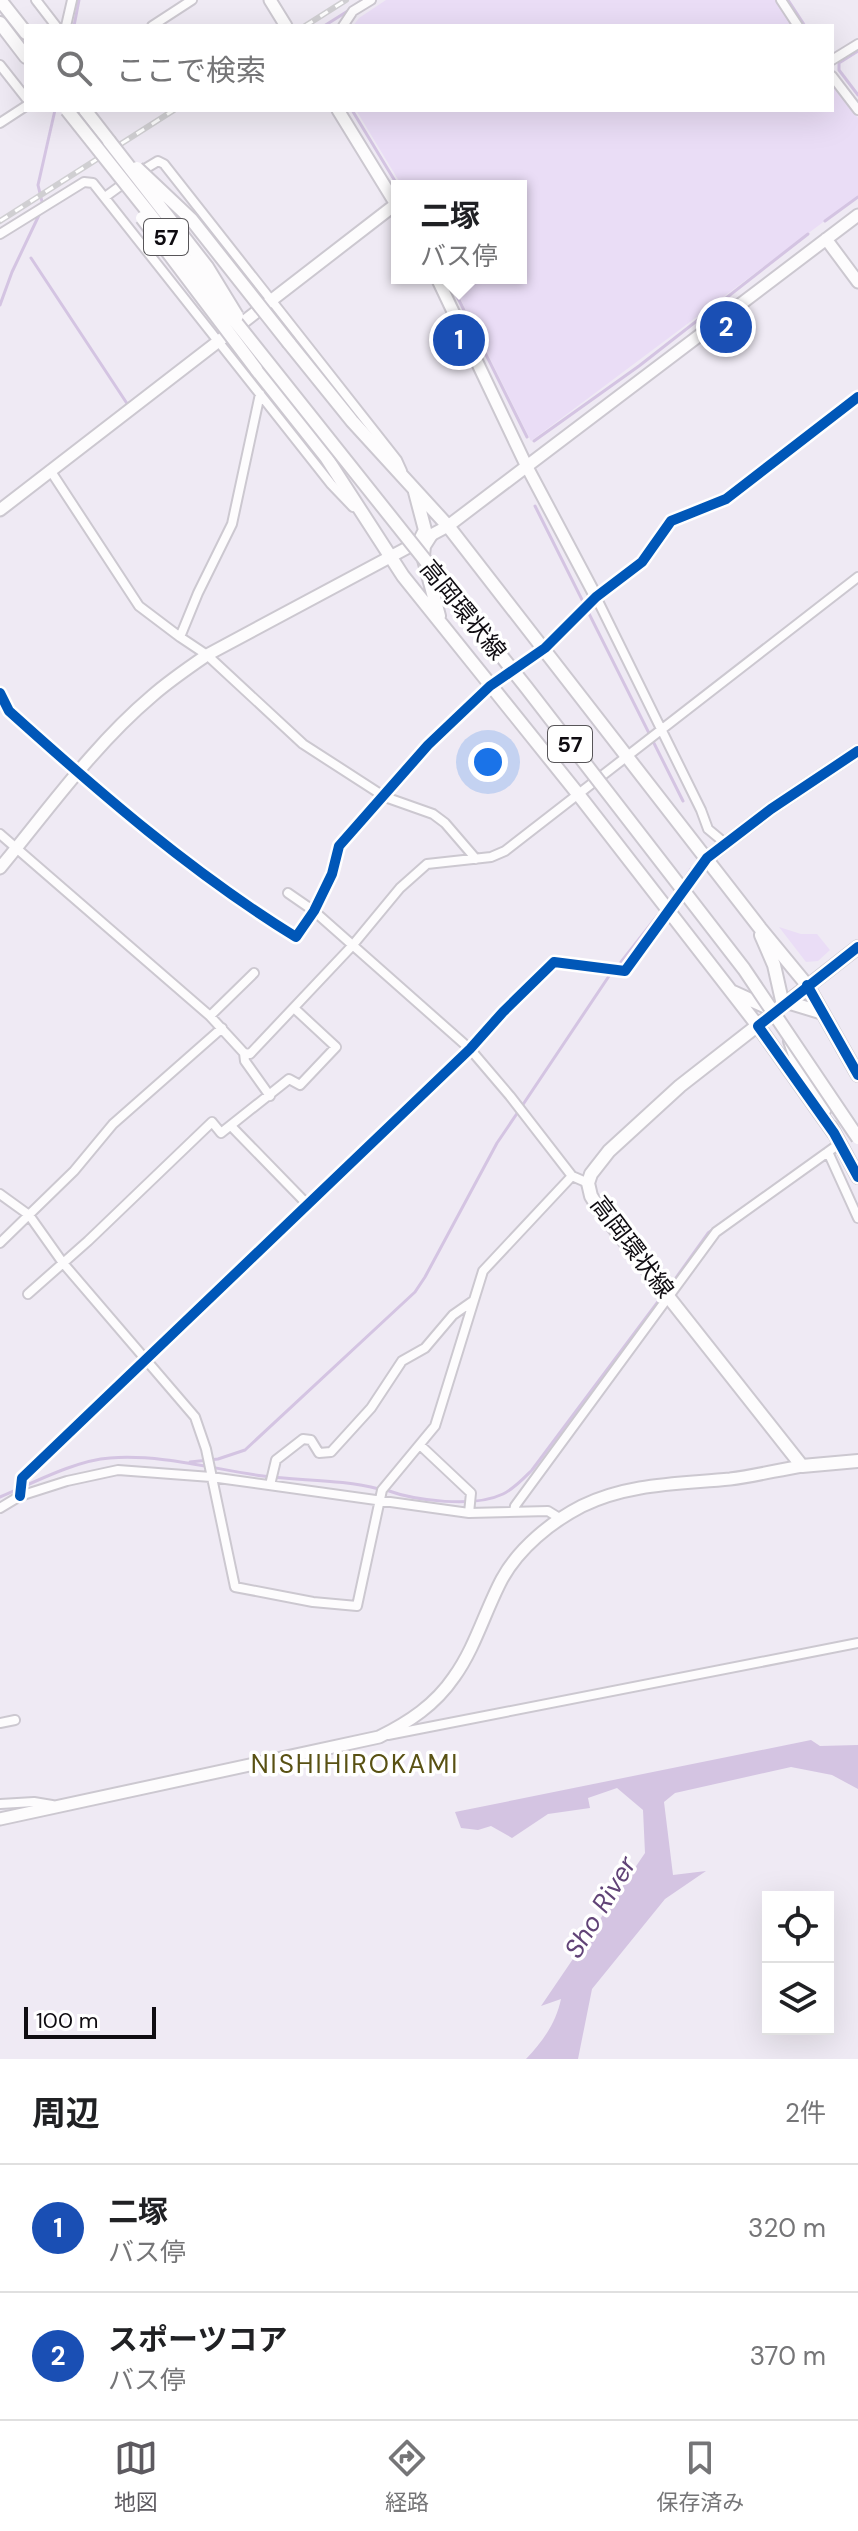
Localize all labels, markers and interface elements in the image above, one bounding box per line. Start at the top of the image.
search box [24,24,834,112]
icon: search [52,46,96,90]
text: ここで検索 [116,51,266,90]
popup [391,180,527,284]
text: 二塚 [420,196,480,235]
road number: 57 [144,219,188,255]
text: バス停 [420,239,498,273]
pin: 2 [700,297,752,357]
pin: 1 [433,310,485,370]
street label: 高岡環状線 [414,553,513,666]
road number: 57 [548,726,592,762]
your location [468,742,508,782]
street label: 高岡環状線 [584,1189,681,1304]
district label: NISHIHIROKAMI [251,1747,459,1781]
water label: Sho River [556,1849,644,1964]
map controls [762,1891,834,2035]
button: locate [762,1891,834,1963]
button: layers [762,1963,834,2035]
scale bar [24,2003,156,2039]
text: 100 m [36,2006,98,2035]
text: 周辺 [32,2091,100,2136]
text: 2件 [785,2096,826,2130]
text: 二塚 [108,2192,168,2231]
text: 1 [53,2211,63,2245]
text: 320 m [748,2211,826,2245]
text: バス停 [108,2235,186,2269]
text: スポーツコア [108,2320,287,2359]
text: 2 [50,2339,66,2373]
text: 370 m [750,2339,826,2373]
text: バス停 [108,2363,186,2397]
tab: 地図 [114,2436,158,2517]
tab: 経路 [385,2436,429,2517]
tab: 保存済み [656,2436,744,2517]

